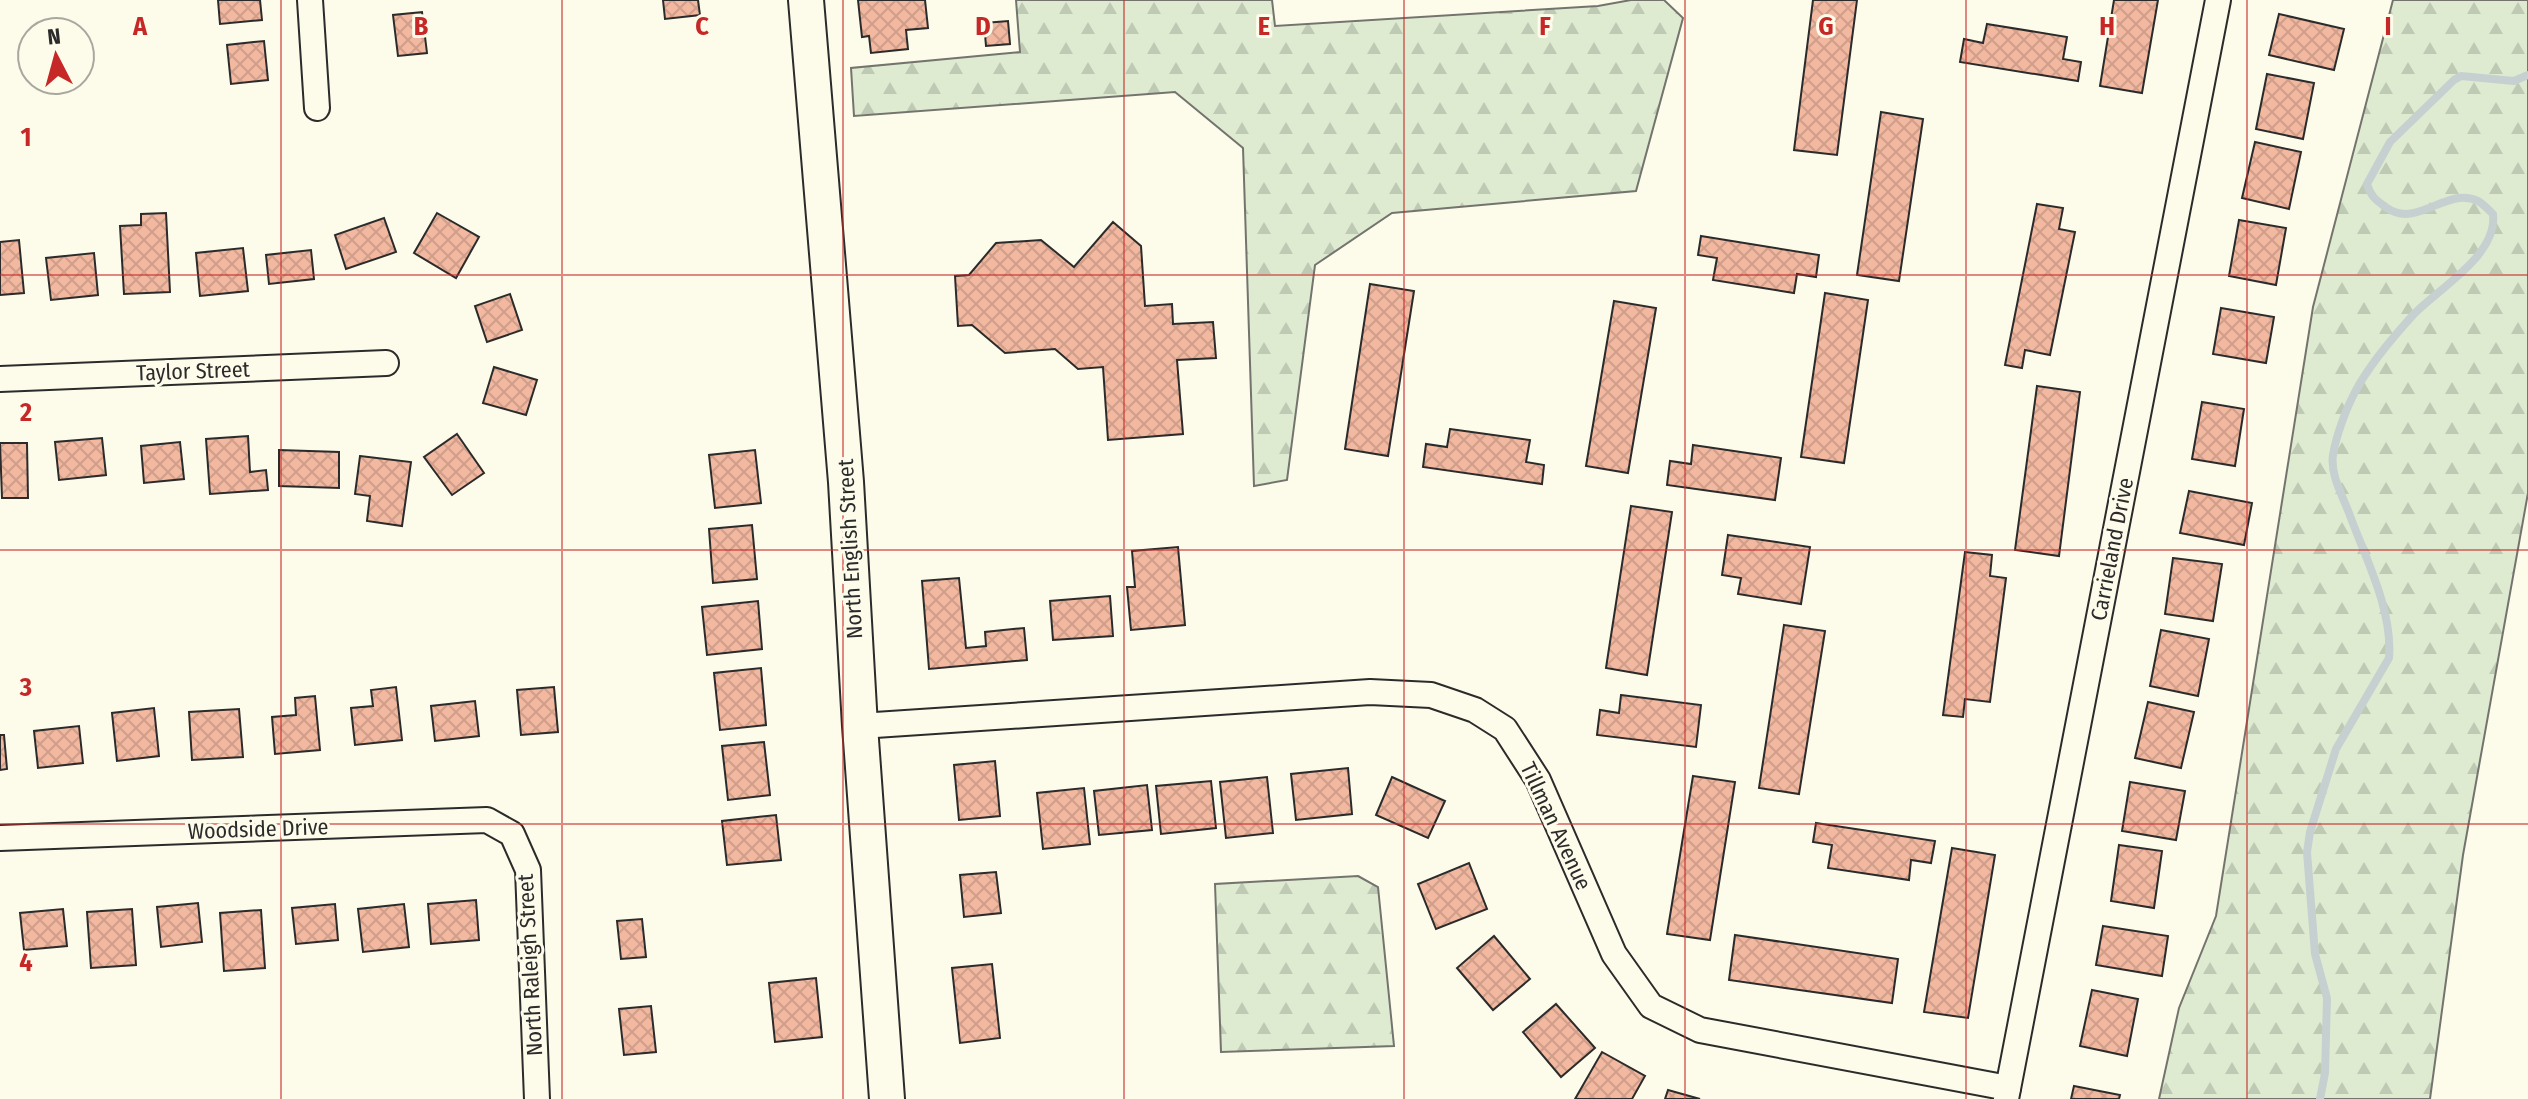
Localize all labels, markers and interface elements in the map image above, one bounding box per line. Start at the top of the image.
text: A [132,11,148,42]
text: B [414,11,429,42]
text: C [695,11,709,42]
text: D [975,11,991,42]
text: E [1258,11,1270,42]
text: F [1539,11,1551,42]
text: G [1818,11,1834,42]
text: H [2099,11,2115,42]
text: I [2385,11,2392,42]
north arrow [16,16,96,96]
text: N [46,22,62,51]
text: 1 [21,122,32,153]
street label: Taylor Street [136,355,251,386]
text: 2 [19,397,32,428]
street label: North English Street [832,458,868,640]
street label: Carrieland Drive [2085,475,2139,623]
text: 3 [19,672,32,703]
street label: Tillman Avenue [1515,758,1597,894]
street label: Woodside Drive [187,813,329,845]
street label: North Raleigh Street [512,873,548,1057]
text: 4 [19,947,33,978]

